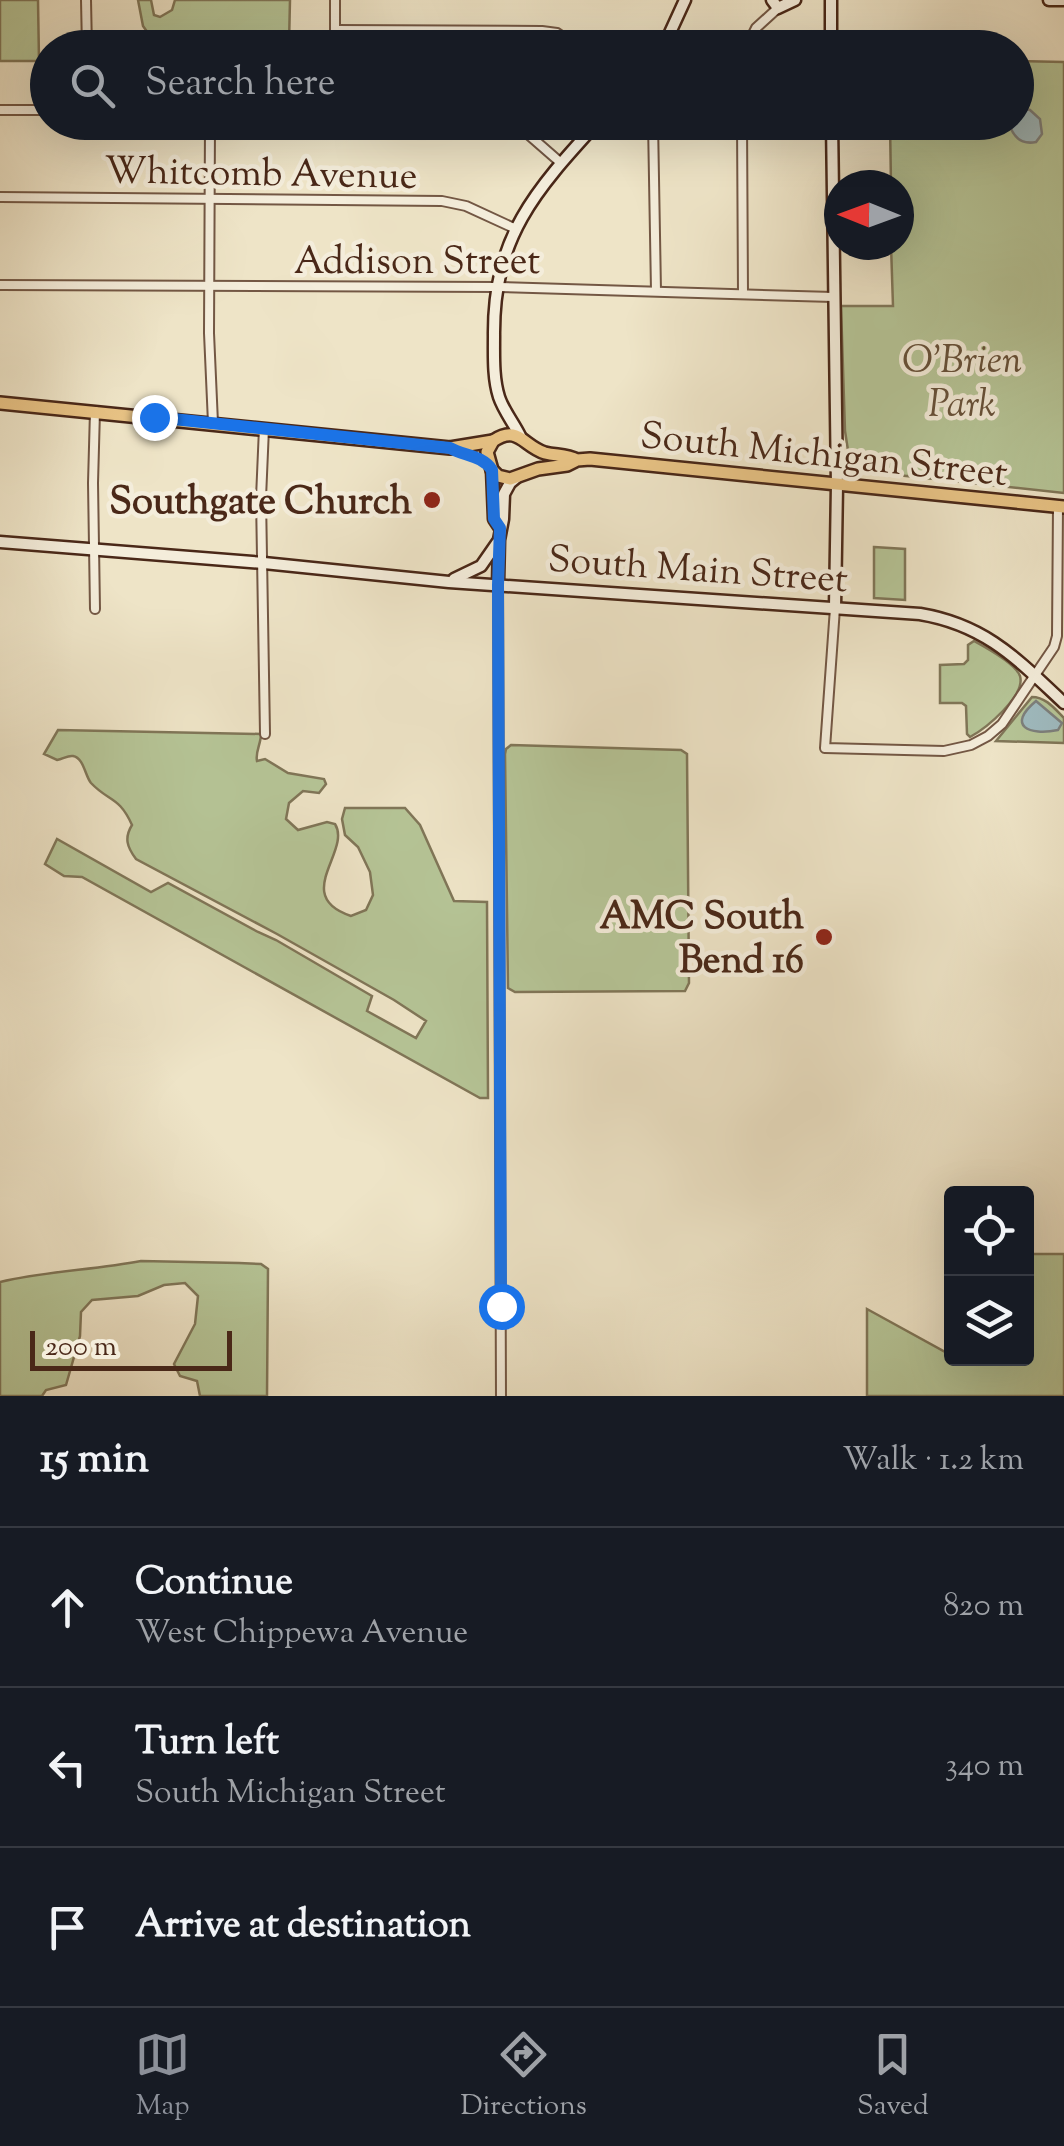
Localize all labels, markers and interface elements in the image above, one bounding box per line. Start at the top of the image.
search box [30,30,1034,140]
icon: search [65,58,120,113]
text: Search here [145,58,336,112]
street label: Whitcomb Avenue [104,146,418,206]
north arrow [824,170,914,260]
street label: Addison Street [294,237,540,291]
park label: O'Brien Park [902,336,1022,434]
route end [132,395,178,441]
street label: South Michigan Street [637,411,1010,503]
place label: Southgate Church [109,477,413,531]
marker: Southgate Church [421,489,443,511]
street label: South Main Street [546,535,850,609]
place label: AMC South Bend 16 [599,892,805,990]
marker: AMC South Bend 16 [813,926,835,948]
map controls [944,1186,1034,1366]
button: locate [944,1186,1034,1276]
button: layers [944,1276,1034,1366]
route start [479,1284,525,1330]
scale bar [30,1326,232,1370]
text: 200 m [45,1328,117,1368]
text: 15 min [40,1431,149,1491]
text: Walk · 1.2 km [843,1438,1024,1484]
text: Continue [135,1557,293,1611]
icon: ahead [40,1580,95,1635]
text: 820 m [943,1584,1024,1630]
text: West Chippewa Avenue [135,1611,468,1657]
text: Turn left [135,1717,279,1771]
icon: left [40,1740,95,1795]
text: 340 m [945,1744,1024,1790]
text: South Michigan Street [135,1771,446,1817]
icon: arrive [40,1900,95,1955]
text: Arrive at destination [135,1900,471,1954]
tab: Map [135,2027,190,2127]
tab: Directions [460,2027,587,2127]
tab: Saved [857,2027,929,2127]

